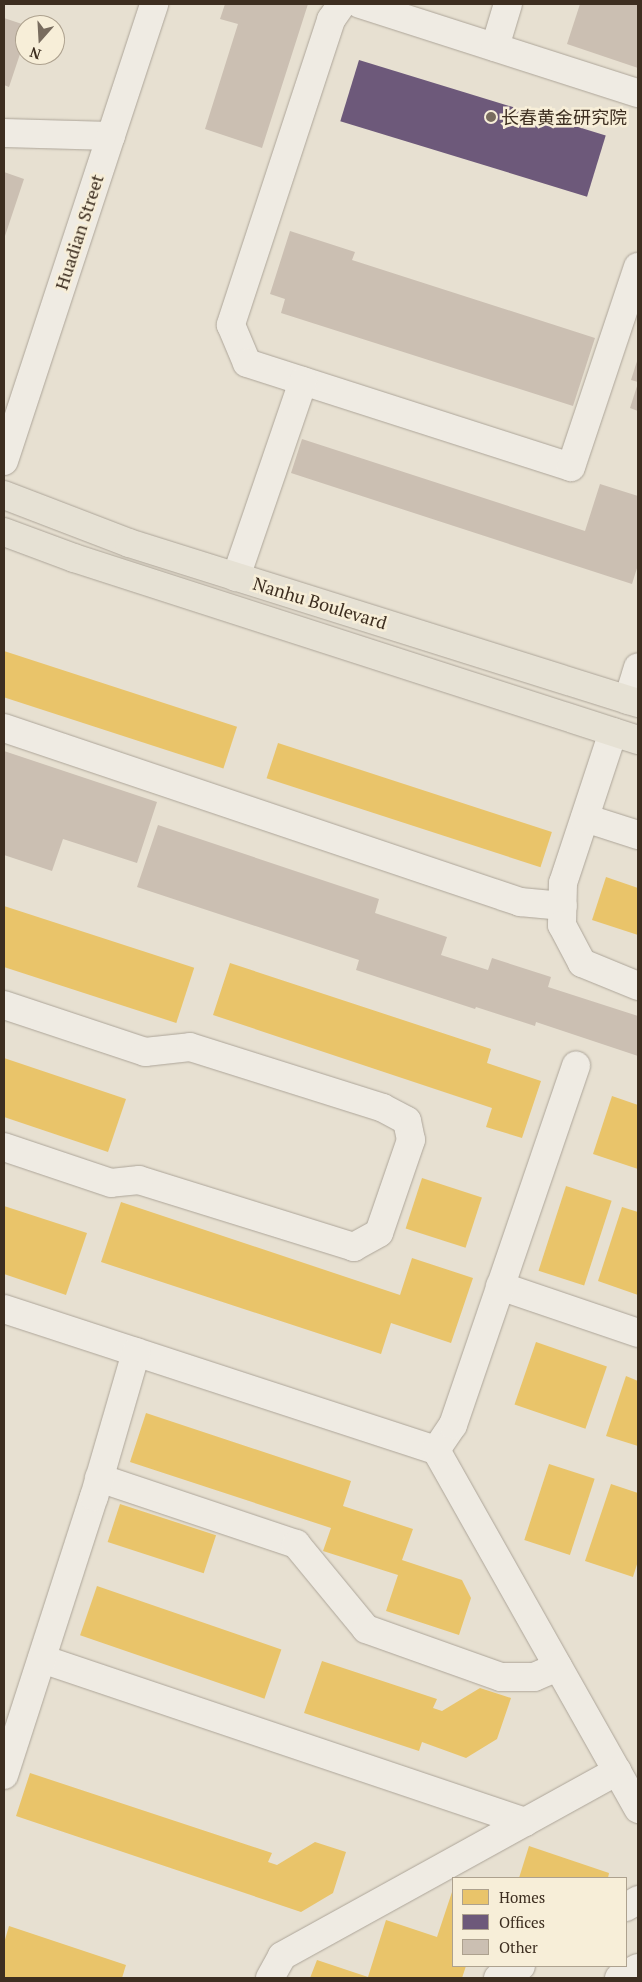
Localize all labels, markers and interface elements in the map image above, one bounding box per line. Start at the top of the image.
north arrow [15,15,65,65]
text: N [27,43,43,64]
place label: 长春黄金研究院 [501,106,627,128]
marker: 长春黄金研究院 [485,111,497,123]
street label: Huadian Street [50,172,108,292]
street label: Nanhu Boulevard [250,572,390,634]
legend [452,1877,627,1967]
text: Homes [499,1887,545,1907]
text: Offices [499,1912,545,1932]
text: Other [499,1937,538,1957]

